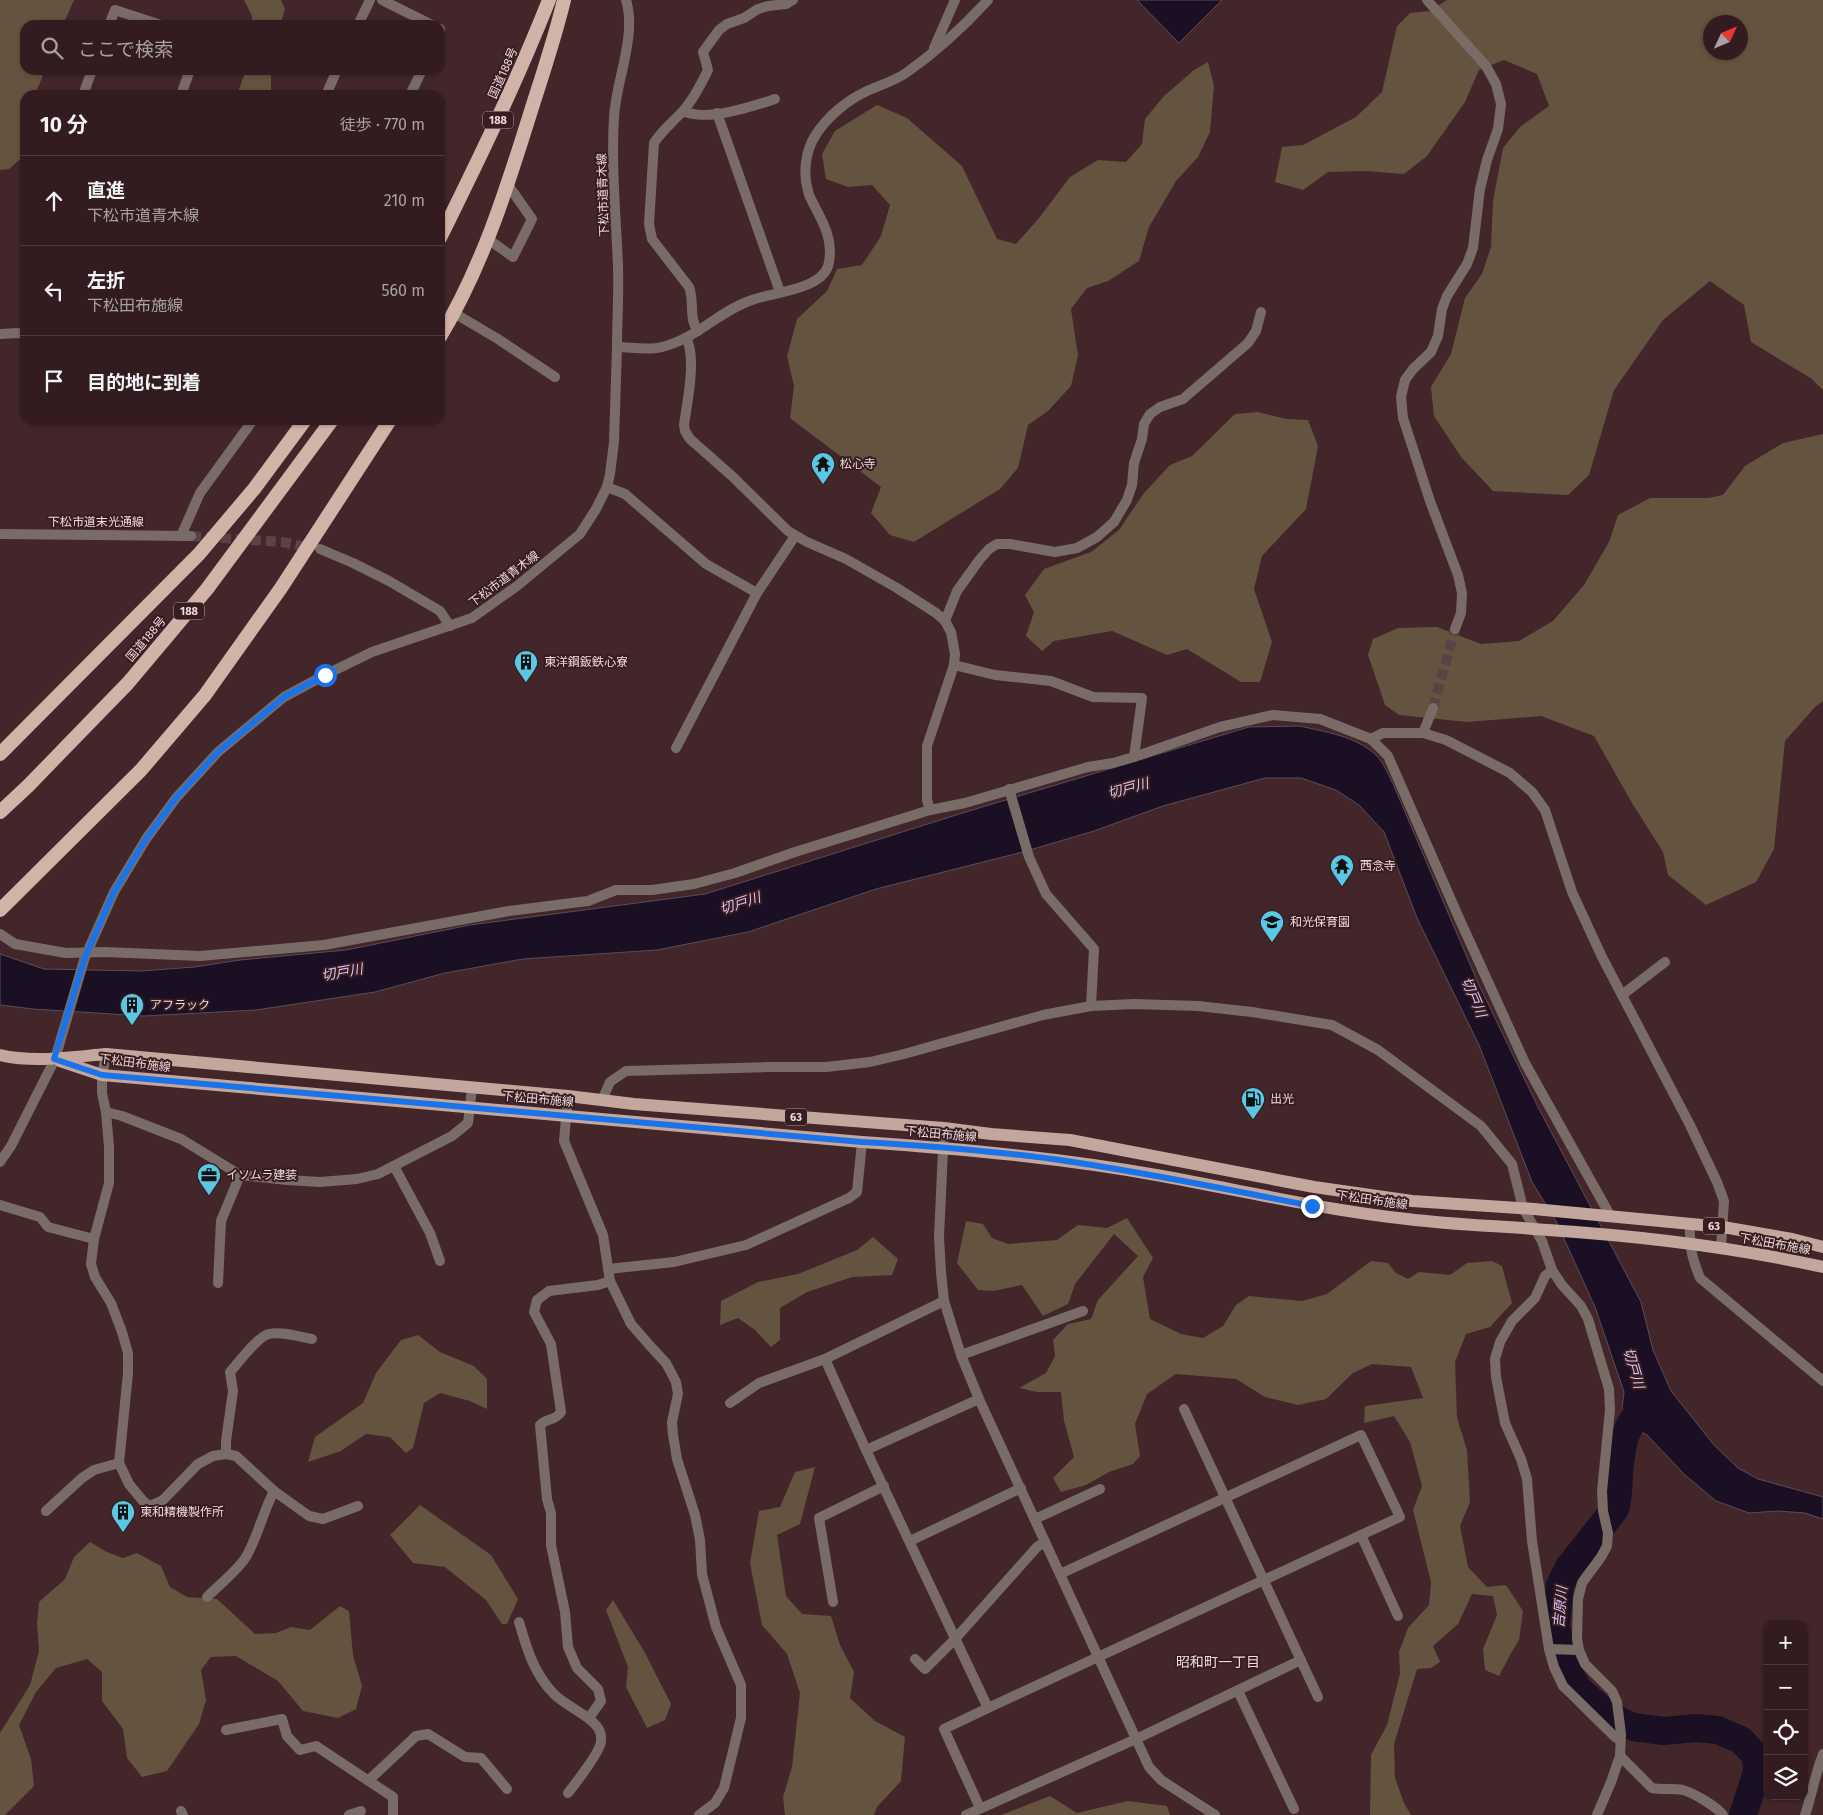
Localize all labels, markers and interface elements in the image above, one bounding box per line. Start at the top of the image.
north arrow [1703,15,1748,60]
search box [20,20,445,75]
icon: search [38,34,66,62]
text: ここで検索 [78,38,173,61]
street label: 国道188号 [486,45,520,101]
text: 10 分 [40,112,88,138]
road number: 188 [483,112,513,128]
text: 徒歩 · 770 m [340,115,425,134]
street label: 下松市道青木線 [595,153,611,237]
text: 直進 [87,179,125,202]
icon: ahead [40,187,68,215]
text: 210 m [384,191,425,210]
text: 下松市道青木線 [87,206,199,225]
text: 左折 [87,269,125,292]
icon: left [40,277,68,305]
text: 560 m [382,281,425,300]
text: 下松田布施線 [87,296,183,315]
icon: arrive [40,367,68,395]
text: 目的地に到着 [87,371,201,394]
temple icon: 松心寺 [810,451,836,485]
place label: 松心寺 [840,457,876,471]
street label: 下松市道末光通線 [48,515,144,529]
street label: 下松市道青木線 [466,548,542,610]
road number: 188 [174,602,204,620]
street label: 国道188号 [123,614,169,664]
building icon: 東洋鋼鈑鉄心寮 [513,649,539,683]
place label: 東洋鋼鈑鉄心寮 [544,655,628,669]
route start [314,664,337,687]
water label: 切戸川 [1106,774,1153,802]
temple icon: 西念寺 [1329,853,1355,887]
place label: 西念寺 [1360,859,1396,873]
water label: 切戸川 [718,888,765,918]
school or university icon: 和光保育園 [1259,909,1285,943]
place label: 和光保育園 [1290,915,1350,929]
water label: 切戸川 [320,960,366,985]
water label: 切戸川 [1458,975,1490,1022]
building icon: アフラック [119,992,145,1026]
place label: アフラック [150,998,210,1012]
street label: 下松田布施線 [98,1052,172,1074]
fuel station icon: 出光 [1240,1086,1266,1120]
street label: 下松田布施線 [502,1089,574,1109]
place label: 出光 [1270,1092,1294,1106]
road number: 63 [785,1108,807,1126]
street label: 下松田布施線 [905,1124,977,1144]
office icon: イソムラ建装 [196,1162,222,1196]
place label: イソムラ建装 [226,1168,297,1182]
street label: 下松田布施線 [1335,1188,1409,1212]
route end [1301,1195,1324,1218]
road number: 63 [1703,1218,1725,1234]
street label: 下松田布施線 [1738,1231,1812,1257]
water label: 切戸川 [1620,1346,1648,1393]
building icon: 東和精機製作所 [110,1499,136,1533]
place label: 東和精機製作所 [140,1505,224,1519]
water label: 吉原川 [1550,1583,1571,1629]
map controls [1763,1620,1808,1800]
button: + [1763,1620,1808,1665]
district label: 昭和町一丁目 [1176,1654,1260,1671]
button: − [1763,1665,1808,1710]
button: locate [1763,1710,1808,1755]
button: layers [1763,1755,1808,1800]

